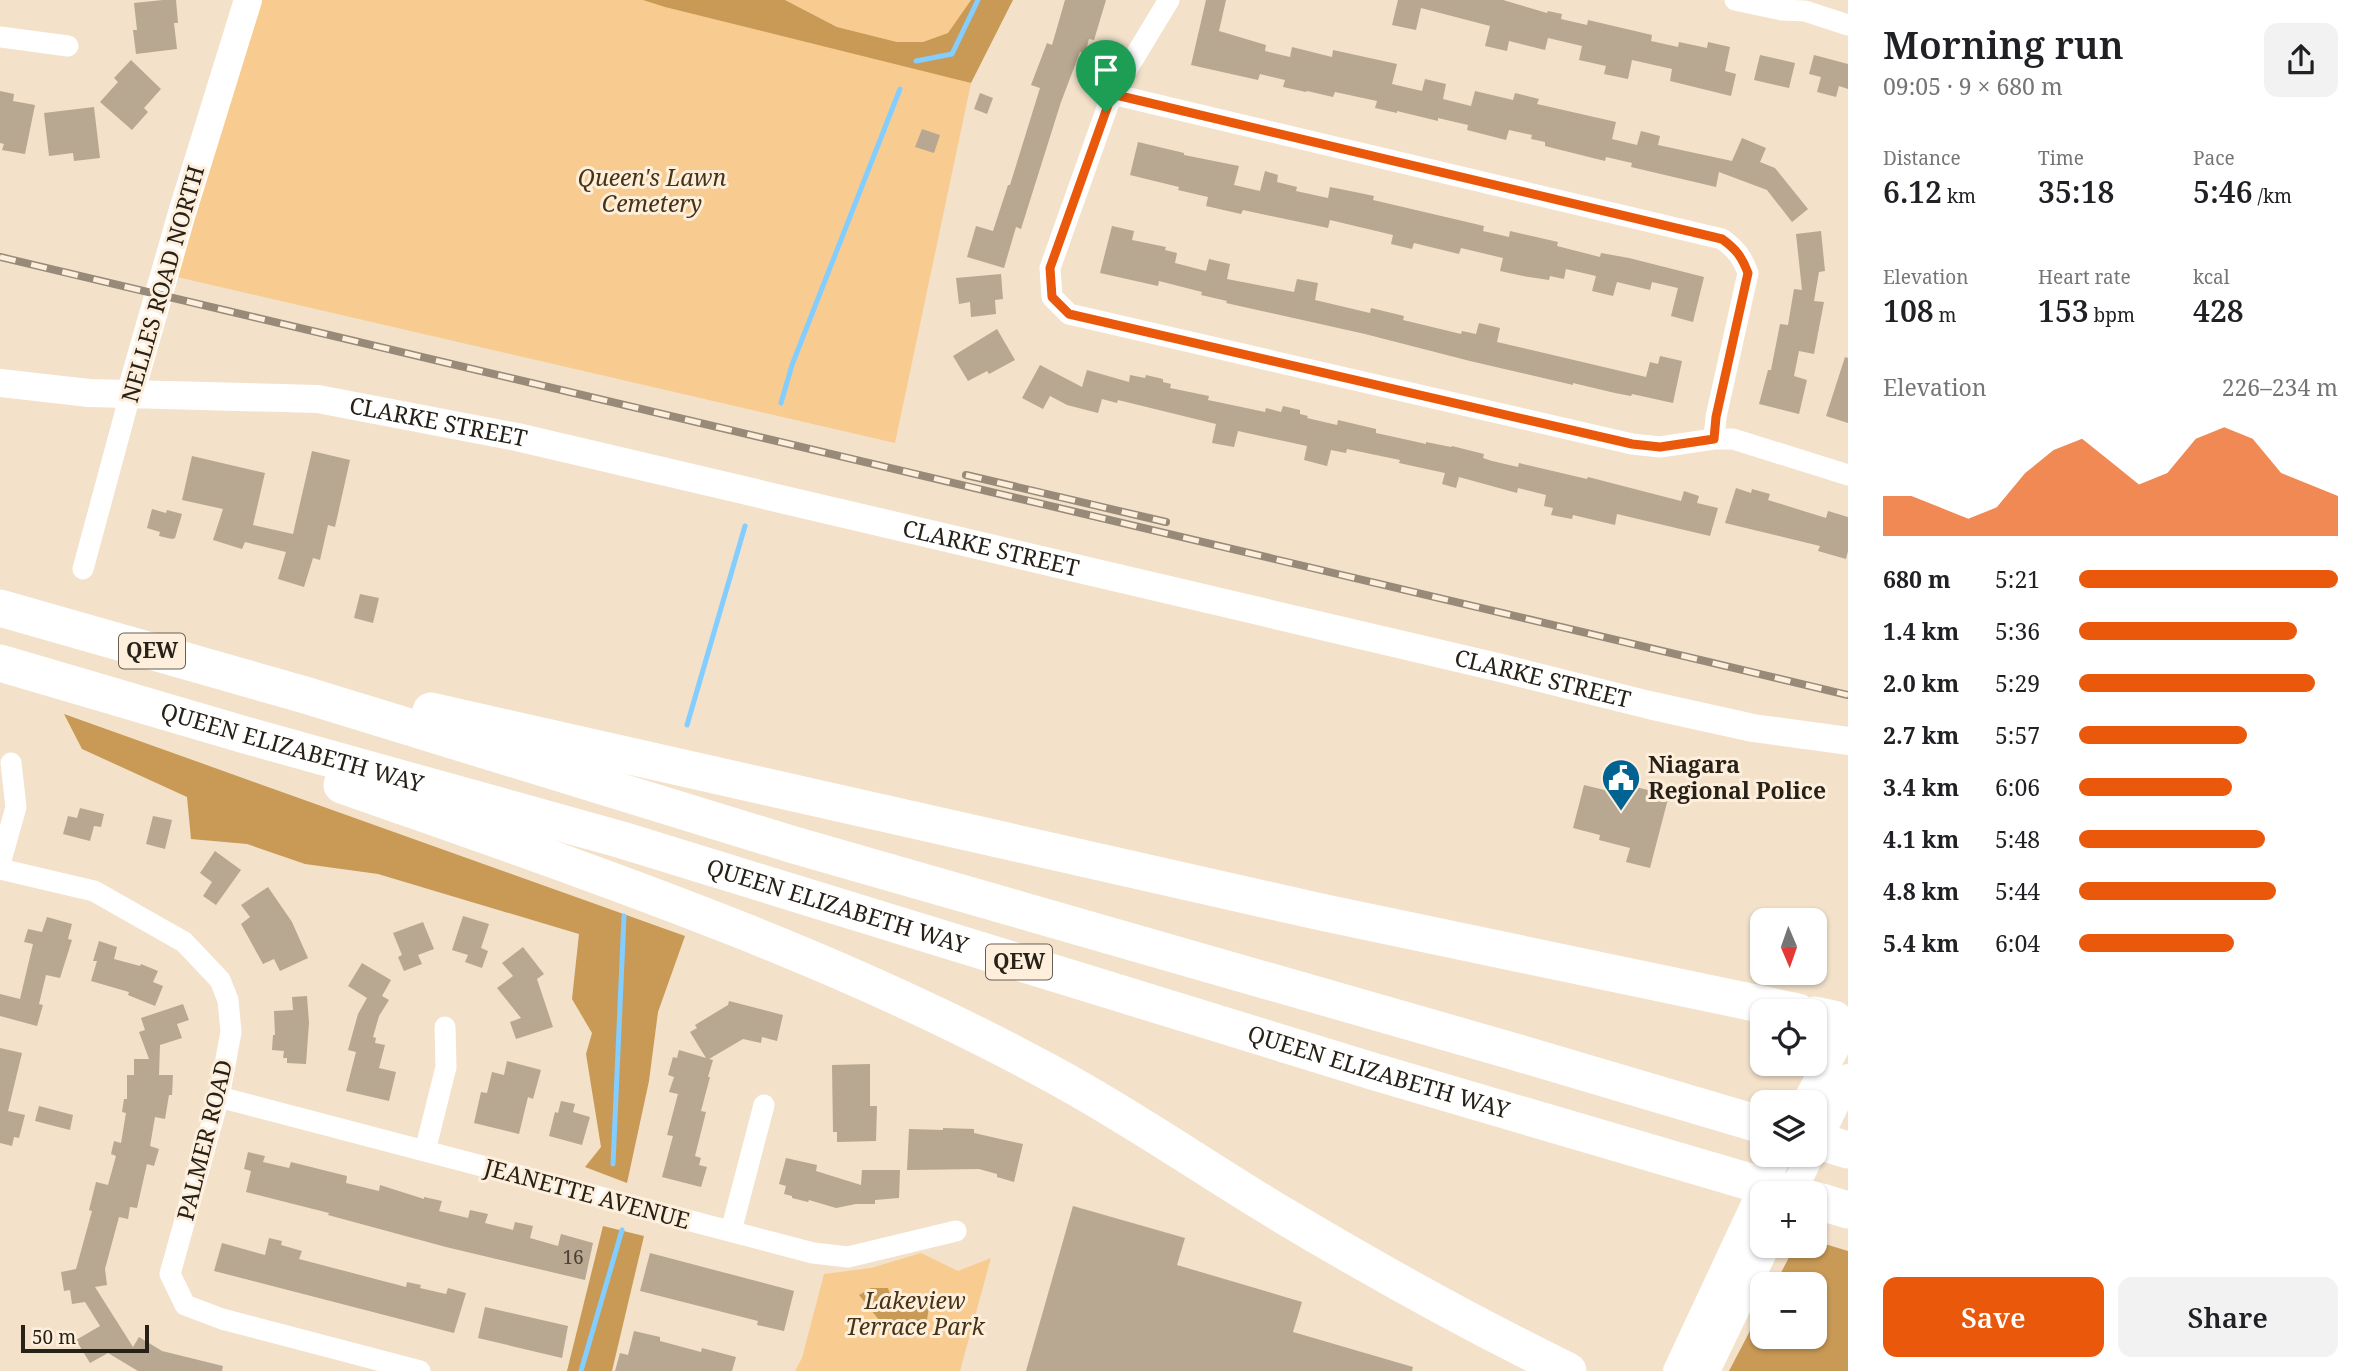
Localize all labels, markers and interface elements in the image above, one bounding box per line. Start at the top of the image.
text: Morning run [1883,18,2124,70]
button: share [2264,23,2338,97]
pin [1076,40,1136,112]
icon: arrive [1087,51,1125,89]
text: 09:05 · 9 × 680 m [1883,70,2063,102]
text: Distance [1883,145,1961,171]
text: Time [2038,145,2084,171]
text: Pace [2193,145,2235,171]
park label: Queen's Lawn Cemetery [578,161,726,219]
street label: NELLES ROAD NORTH [113,162,211,406]
text: 6.12 [1883,171,1942,212]
text: 35:18 [2038,171,2114,212]
text: 5:46 [2193,171,2253,212]
text: km [1942,183,1976,209]
text: /km [2253,183,2292,209]
text: Elevation [1883,264,1969,290]
text: Heart rate [2038,264,2131,290]
text: kcal [2193,264,2230,290]
text: 108 [1883,290,1934,331]
text: 153 [2038,290,2089,331]
text: 428 [2193,290,2244,331]
text: m [1934,302,1957,328]
text: bpm [2089,302,2135,328]
text: Elevation [1883,371,1987,403]
text: 226–234 m [2222,371,2338,403]
street label: CLARKE STREET [347,388,531,454]
street label: CLARKE STREET [900,511,1083,583]
text: 680 m [1883,563,1951,595]
text: 5:21 [1995,563,2040,595]
text: 1.4 km [1883,615,1959,647]
text: 5:36 [1995,615,2040,647]
road number: QEW [119,634,185,668]
street label: CLARKE STREET [1452,641,1634,715]
text: 2.0 km [1883,667,1959,699]
text: 5:29 [1995,667,2040,699]
street label: QUEEN ELIZABETH WAY [157,694,428,799]
text: 2.7 km [1883,719,1959,751]
text: 5:57 [1995,719,2040,751]
place label: Niagara Regional Police [1648,748,1826,806]
public building icon: Niagara Regional Police [1600,757,1642,812]
text: 3.4 km [1883,771,1959,803]
text: 6:06 [1995,771,2040,803]
text: 4.1 km [1883,823,1959,855]
text: 5:48 [1995,823,2040,855]
street label: QUEEN ELIZABETH WAY [703,850,973,961]
text: 4.8 km [1883,875,1959,907]
text: 5:44 [1995,875,2040,907]
north arrow [1750,908,1827,985]
map controls [1750,908,1827,1349]
text: 5.4 km [1883,927,1959,959]
text: 6:04 [1995,927,2040,959]
road number: QEW [986,944,1052,979]
button: locate [1750,999,1827,1076]
street label: QUEEN ELIZABETH WAY [1244,1017,1514,1126]
street label: PALMER ROAD [169,1056,239,1223]
button: layers [1750,1090,1827,1167]
street label: JEANETTE AVENUE [480,1150,694,1236]
button: + [1750,1181,1827,1258]
house number: 16 [562,1244,584,1270]
button: − [1750,1272,1827,1349]
button: Save [1883,1277,2104,1357]
button: Share [2118,1277,2338,1357]
park label: Lakeview Terrace Park [845,1284,985,1342]
scale bar [21,1322,149,1354]
text: 50 m [32,1324,76,1350]

